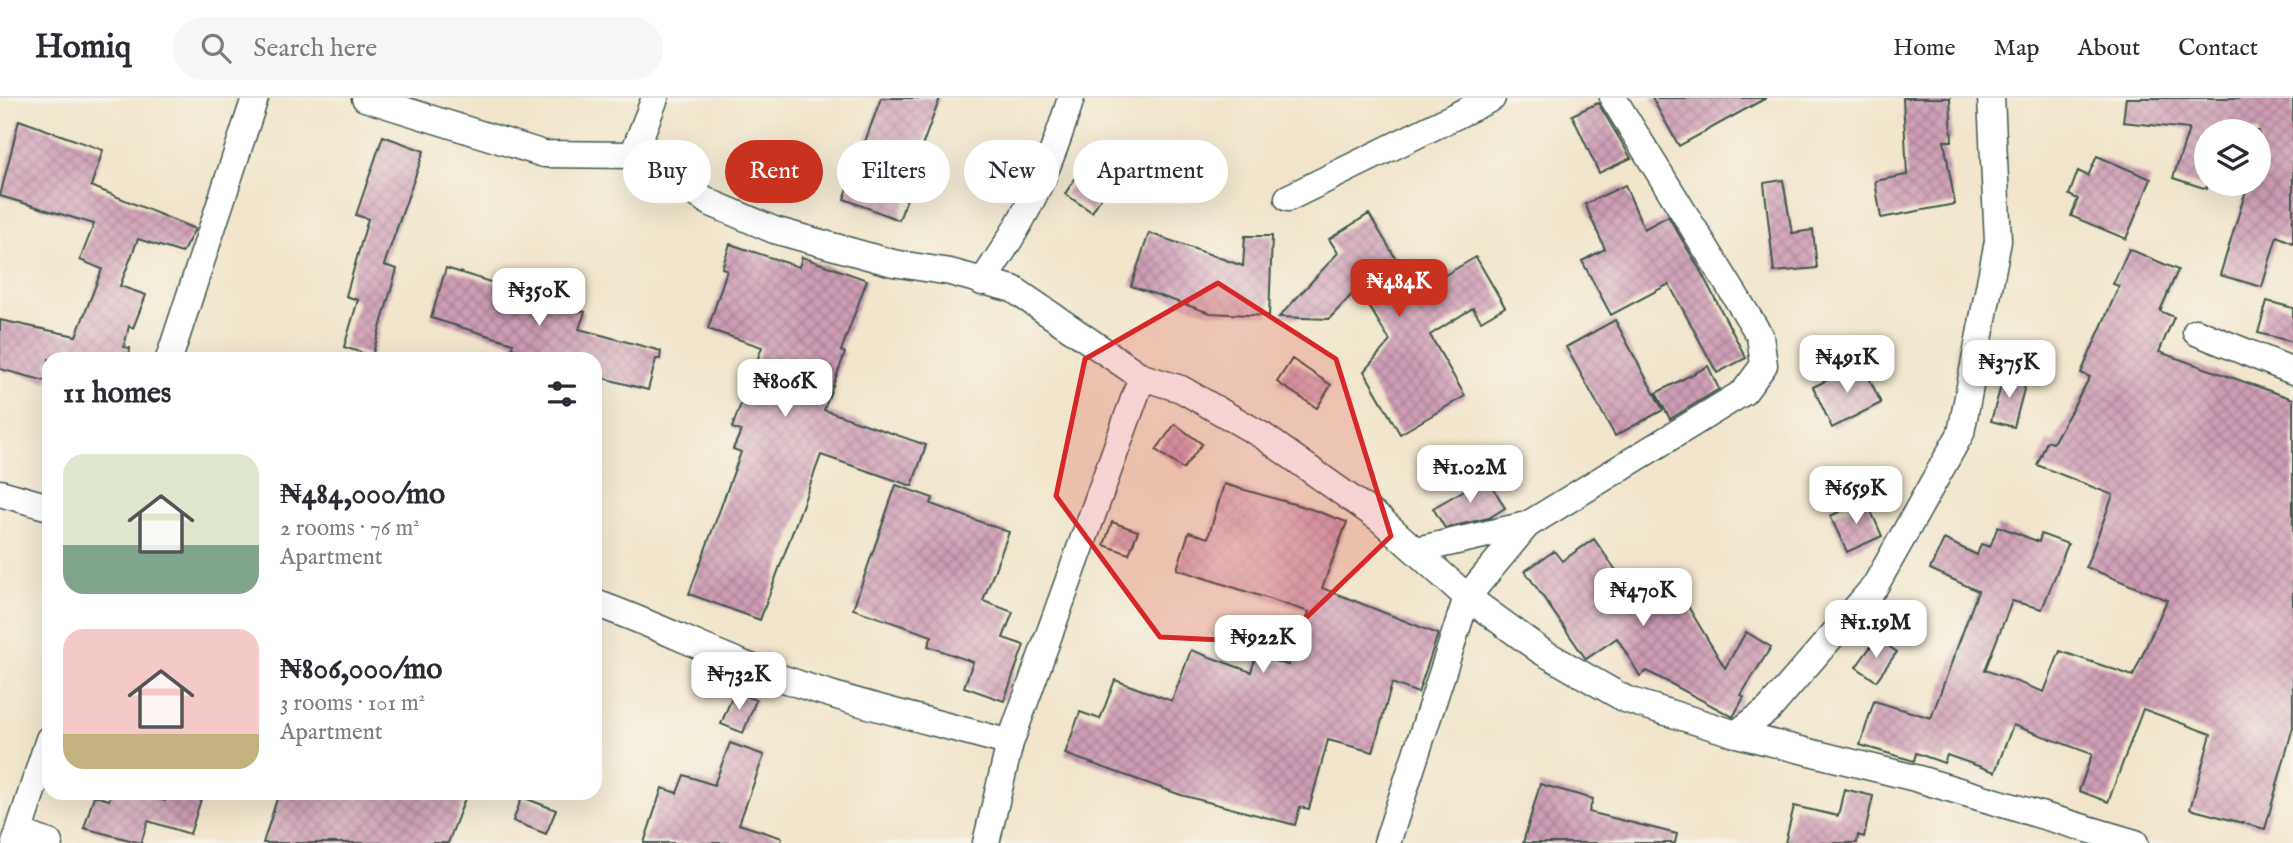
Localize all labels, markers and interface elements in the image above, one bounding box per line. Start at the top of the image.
search box [173,17,663,80]
text: Homiq [35,27,131,69]
icon: search [197,29,235,67]
text: Search here [253,32,377,65]
text: Home [1893,33,1956,64]
text: Map [1994,33,2040,64]
text: About [2078,33,2140,64]
text: Contact [2178,33,2258,64]
map controls [2194,119,2271,196]
button: layers [2194,119,2271,196]
chip: Buy [623,140,711,203]
chip: Rent [725,140,823,203]
chip: Filters [837,140,950,203]
chip: New [964,140,1059,203]
chip: Apartment [1073,140,1228,203]
pin: ₦484K [1350,260,1448,319]
text: ₦484K [1367,267,1431,296]
pin: ₦350K [490,268,588,328]
text: ₦350K [508,276,570,305]
pin: ₦491K [1798,336,1896,395]
pin: ₦375K [1960,341,2058,400]
text: ₦491K [1815,343,1879,372]
text: ₦375K [1979,348,2039,377]
pin: ₦806K [736,360,834,419]
text: ₦806K [753,367,817,396]
text: 11 homes [63,375,171,413]
icon: filters [543,375,581,413]
pin: ₦1.02M [1413,446,1527,505]
text: ₦1.02M [1433,453,1507,482]
pin: ₦659K [1807,466,1905,526]
text: ₦659K [1825,474,1887,503]
text: ₦484,000/mo [280,476,445,514]
icon: home [119,482,203,566]
text: 2 rooms · 76 m² [280,514,420,543]
text: Apartment [280,543,383,572]
pin: ₦470K [1594,568,1692,628]
text: ₦470K [1610,576,1676,605]
pin: ₦1.19M [1819,601,1933,660]
text: ₦1.19M [1841,608,1911,637]
pin: ₦922K [1214,616,1312,675]
text: ₦922K [1231,623,1295,652]
text: ₦806,000/mo [280,651,442,689]
pin: ₦732K [690,652,788,712]
icon: home [119,657,203,741]
text: ₦732K [707,660,771,689]
text: 3 rooms · 101 m² [280,689,425,718]
text: Apartment [280,718,383,747]

